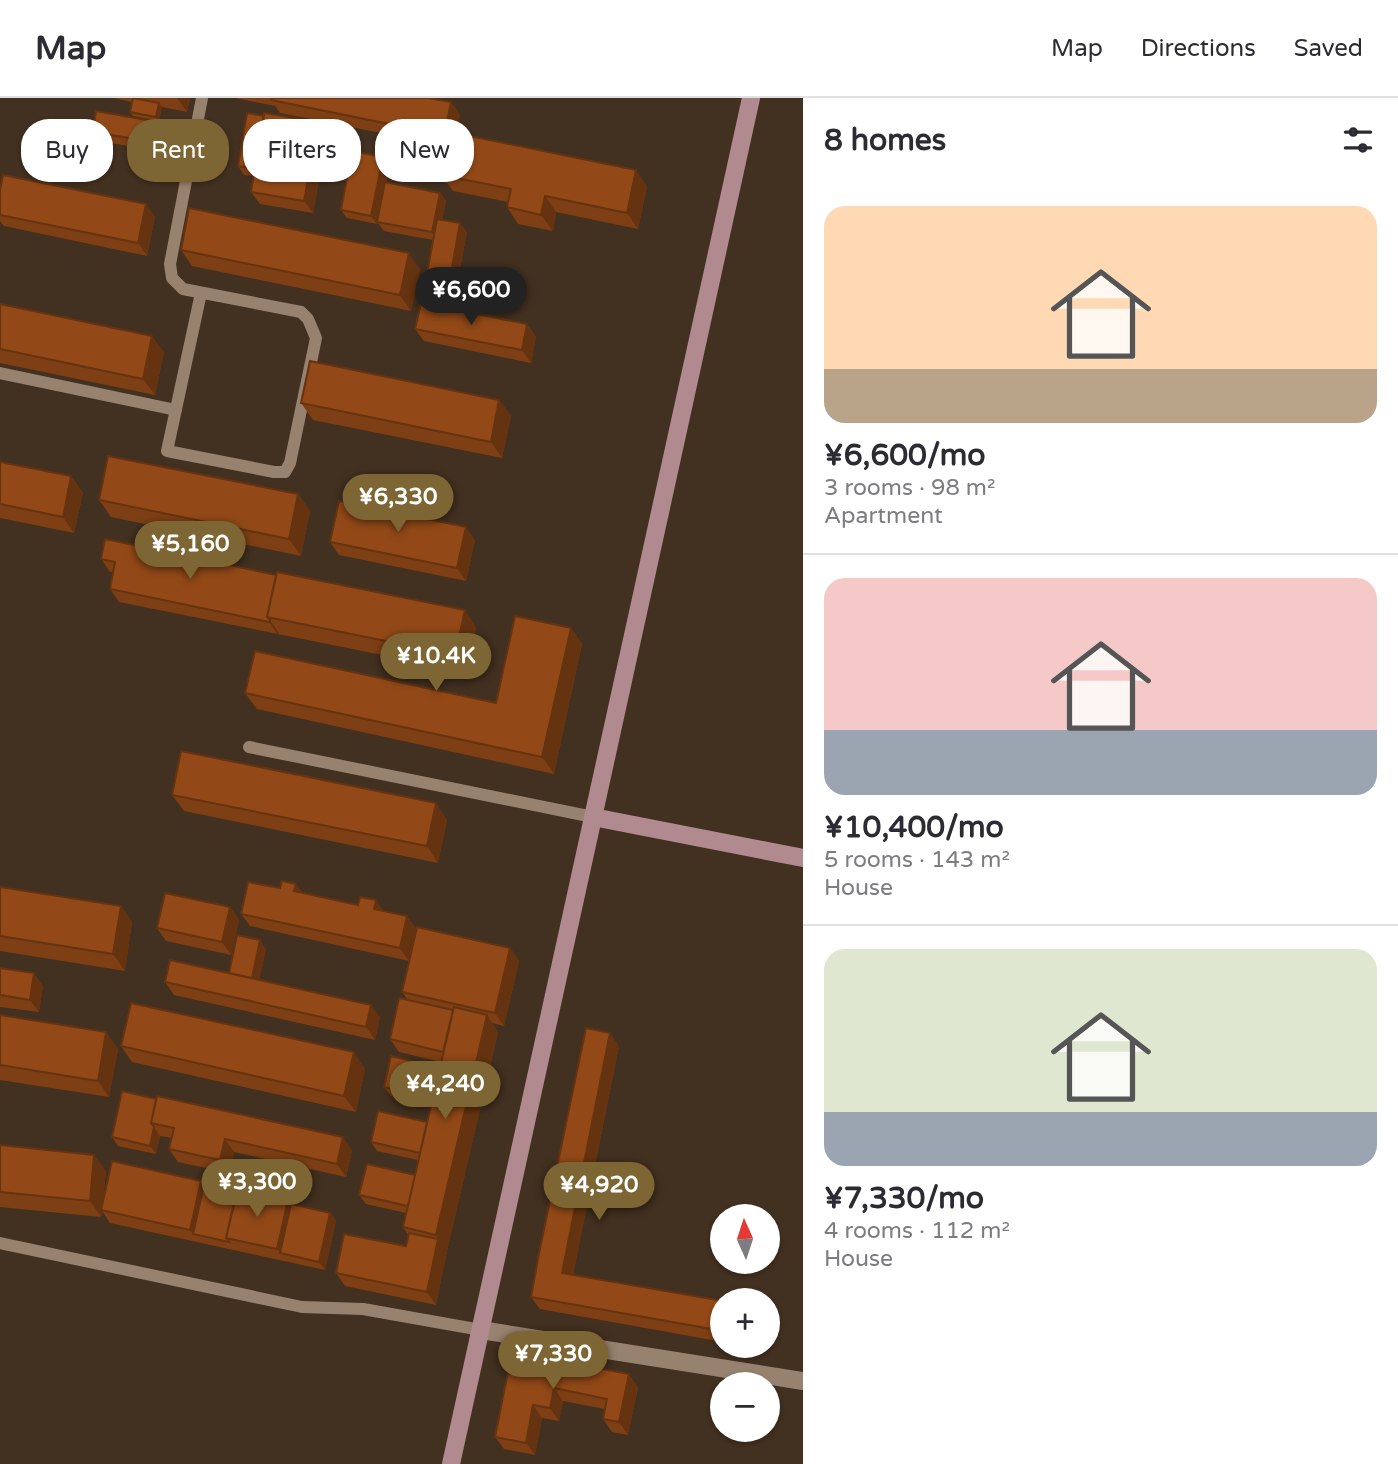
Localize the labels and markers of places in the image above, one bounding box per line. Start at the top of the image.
pin: ¥6,600 [414,268,528,327]
pin: ¥6,330 [341,474,455,534]
pin: ¥5,160 [133,522,247,581]
pin: ¥10.4K [379,634,493,693]
pin: ¥4,240 [388,1062,502,1121]
pin: ¥3,300 [200,1160,314,1219]
pin: ¥4,920 [542,1162,656,1222]
pin: ¥7,330 [496,1332,610,1391]

